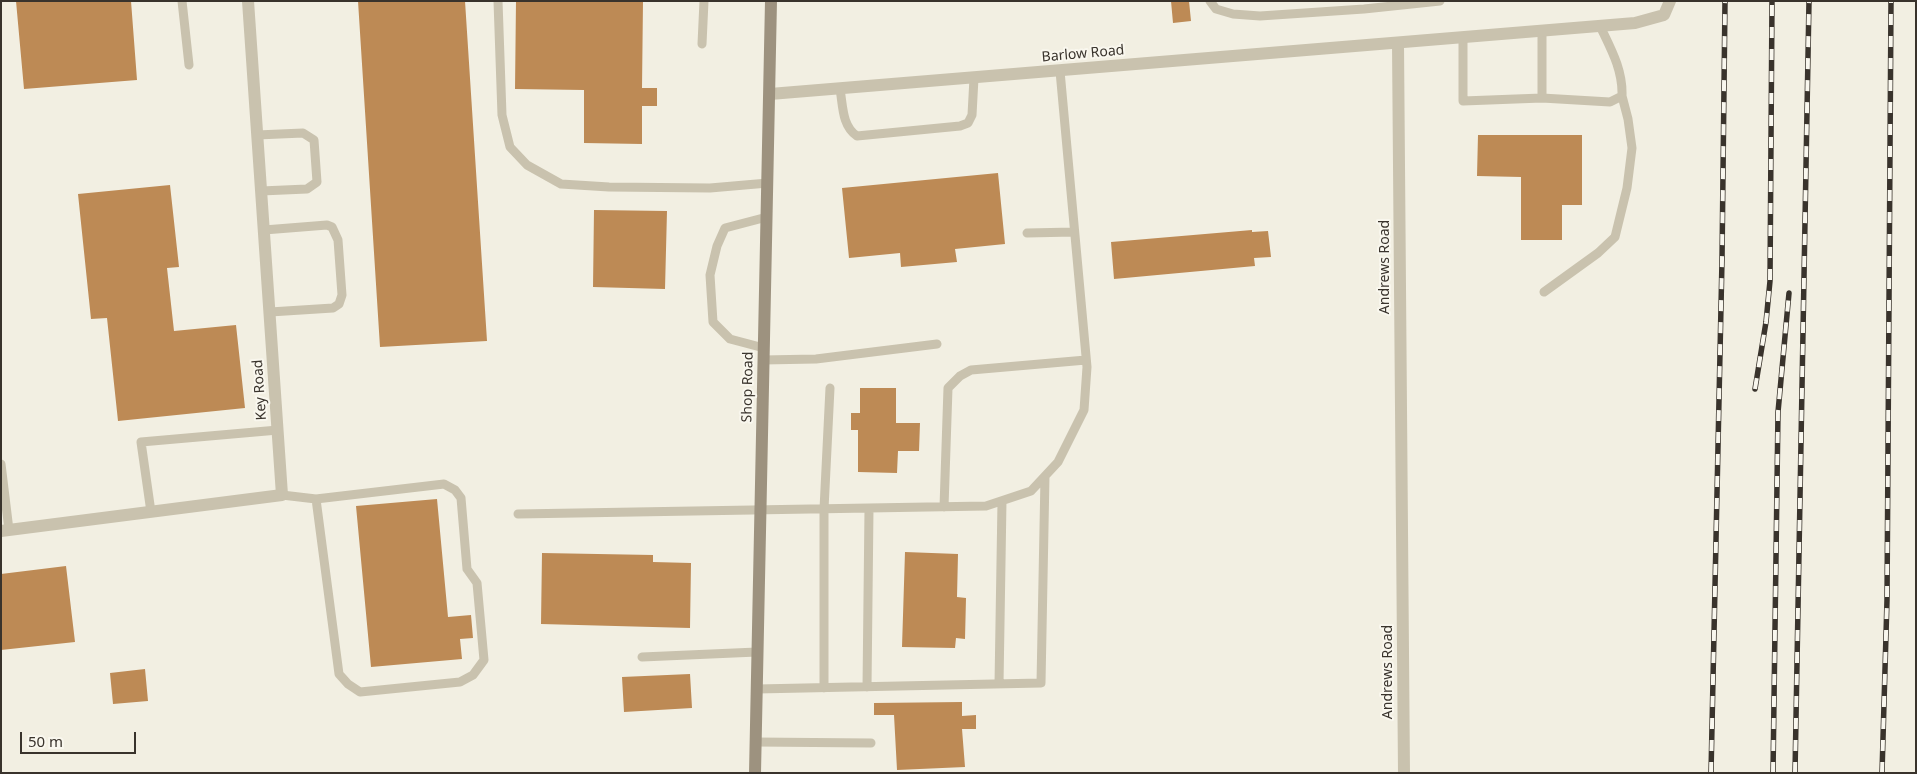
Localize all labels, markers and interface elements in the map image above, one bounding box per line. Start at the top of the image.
street label: Barlow Road [1041,42,1125,66]
street label: Andrews Road [1377,220,1393,314]
street label: Shop Road [739,352,757,422]
street label: Key Road [250,359,270,421]
street label: Andrews Road [1380,625,1396,719]
scale bar [22,722,139,754]
text: 50 m [28,731,63,751]

